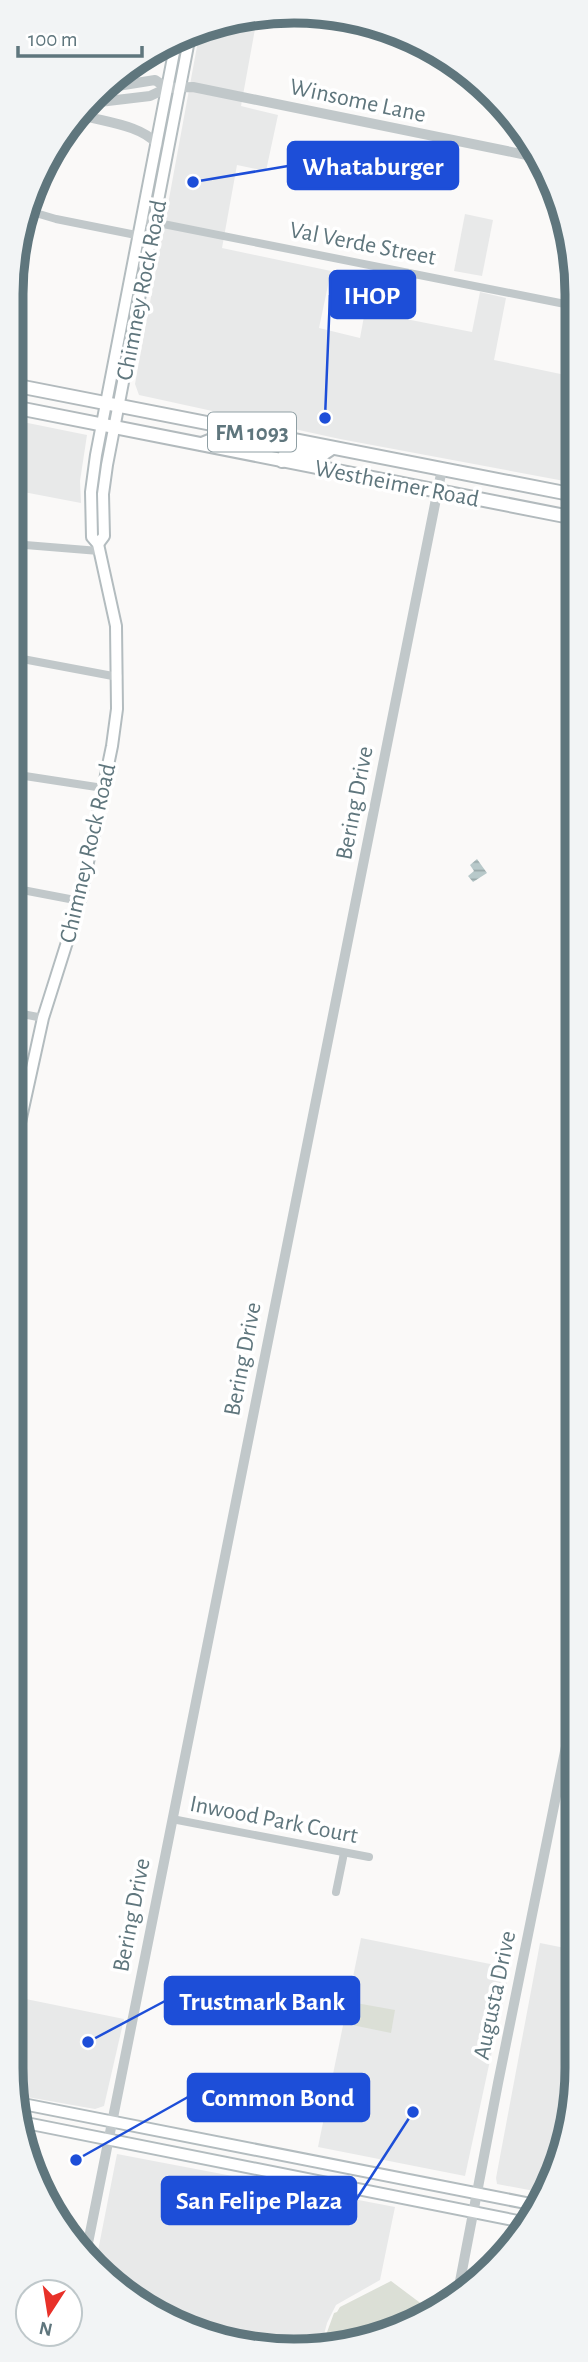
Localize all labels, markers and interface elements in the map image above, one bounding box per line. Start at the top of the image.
scale bar [18,14,142,58]
text: 100 m [28,29,78,50]
street label: Winsome Lane [288,75,428,127]
callout: Whataburger [288,142,458,189]
text: Whataburger [302,154,444,180]
street label: Chimney Rock Road [113,198,171,383]
street label: Val Verde Street [288,218,438,270]
callout: IHOP [330,271,415,318]
text: IHOP [344,283,400,309]
road number: FM 1093 [208,412,296,452]
street label: Westheimer Road [313,456,481,512]
street label: Bering Drive [332,744,378,862]
street label: Chimney Rock Road [56,761,120,945]
street label: Bering Drive [220,1300,266,1418]
street label: Inwood Park Court [188,1792,360,1848]
street label: Bering Drive [109,1856,155,1974]
street label: Augusta Drive [470,1929,520,2062]
callout: Trustmark Bank [165,1977,359,2024]
text: Trustmark Bank [179,1989,345,2015]
callout: Common Bond [188,2074,369,2121]
text: Common Bond [202,2085,355,2111]
callout: San Felipe Plaza [162,2177,356,2224]
text: San Felipe Plaza [176,2188,342,2214]
north arrow [14,2278,84,2348]
text: N [37,2317,54,2339]

